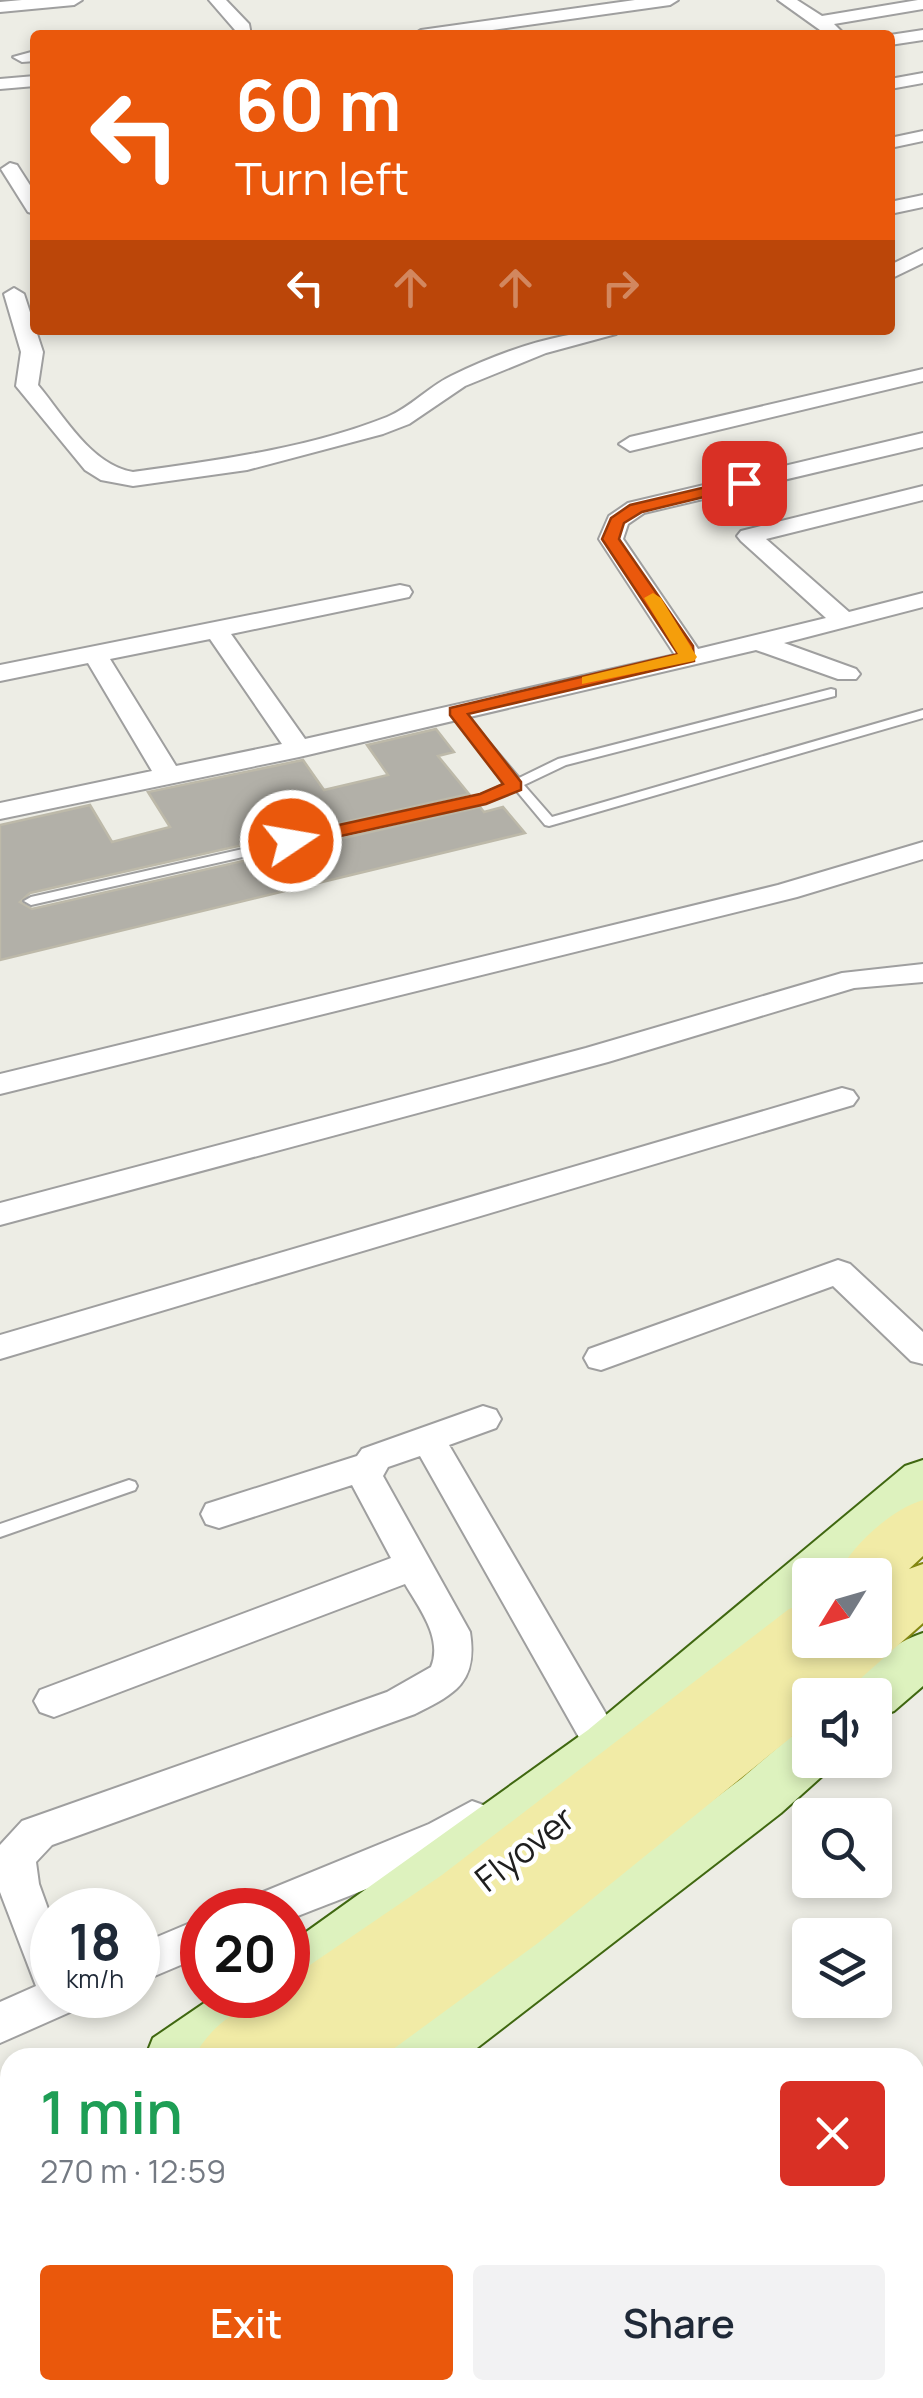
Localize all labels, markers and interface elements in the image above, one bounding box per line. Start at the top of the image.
text: 60 m [235,56,402,152]
icon: left [70,70,200,200]
text: Turn left [235,147,409,209]
icon: left [278,260,333,315]
icon: ahead [383,260,438,315]
icon: ahead [488,260,543,315]
icon: right [593,260,648,315]
pin [702,441,787,526]
icon: arrive [717,456,772,511]
position arrow [239,789,343,893]
north arrow [792,1558,892,1658]
map controls [792,1558,892,2018]
button: sound [792,1678,892,1778]
street label: Flyover [465,1794,584,1902]
button: search [792,1798,892,1898]
speed limit sign: 20 [180,1888,310,2018]
text: 18 [69,1907,121,1975]
button: layers [792,1918,892,2018]
text: km/h [66,1961,124,1996]
text: 1 min [40,2070,183,2152]
button: close [780,2081,885,2186]
text: 270 m · 12:59 [40,2149,226,2193]
button: Exit [40,2265,453,2380]
button: Share [473,2265,885,2380]

